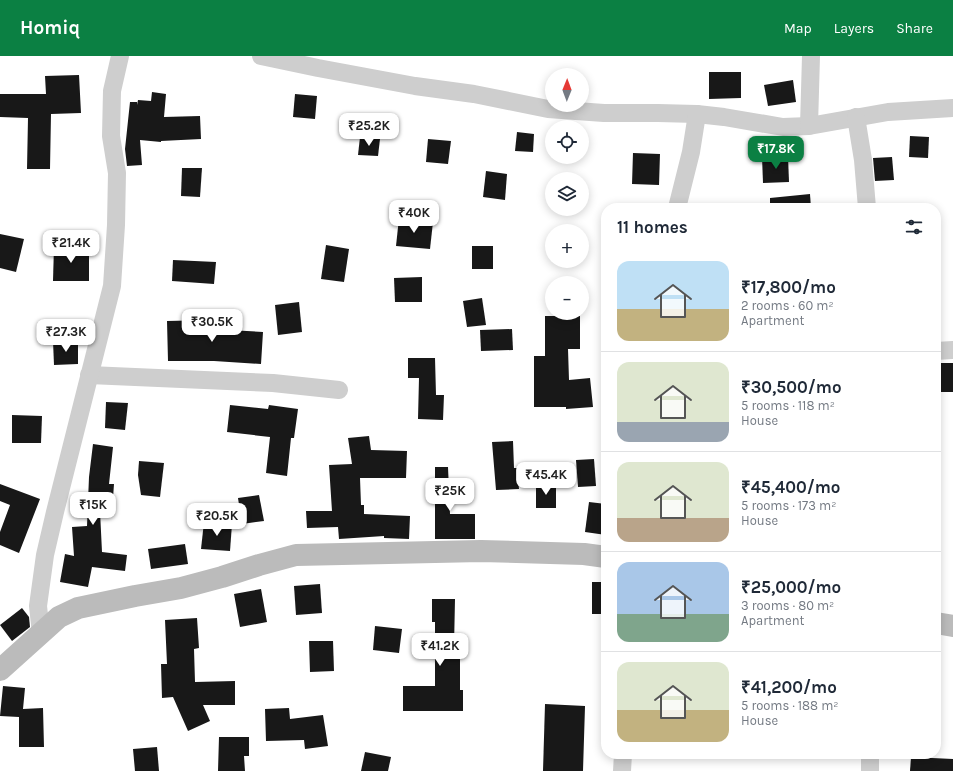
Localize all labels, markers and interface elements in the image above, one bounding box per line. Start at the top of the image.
text: Homiq [20,17,80,39]
text: Map [784,20,812,37]
text: Layers [834,20,874,37]
text: Share [896,20,933,37]
north arrow [545,68,589,112]
map controls [545,68,589,320]
pin: ₹25.2K [336,113,402,147]
text: ₹25.2K [348,118,390,133]
button: locate [545,120,589,164]
pin: ₹17.8K [743,136,809,170]
text: ₹17.8K [757,141,795,156]
button: layers [545,172,589,216]
pin: ₹40K [390,200,438,234]
text: ₹40K [398,205,430,220]
icon: filters [903,216,925,238]
text: 11 homes [617,217,688,237]
button: + [545,224,589,268]
pin: ₹21.4K [38,230,104,264]
text: ₹21.4K [52,235,90,250]
button: − [545,276,589,320]
icon: home [649,277,697,325]
text: ₹17,800/mo [741,277,836,297]
text: 2 rooms · 60 m² [741,298,834,313]
pin: ₹30.5K [179,309,245,343]
text: Apartment [741,313,804,328]
text: ₹30.5K [191,314,233,329]
pin: ₹27.3K [33,319,99,353]
text: ₹27.3K [45,324,87,339]
text: ₹30,500/mo [741,377,842,397]
icon: home [649,378,697,426]
text: 5 rooms · 118 m² [741,398,835,413]
text: House [741,413,778,428]
pin: ₹45.4K [513,462,579,496]
text: ₹45.4K [525,467,567,482]
text: ₹45,400/mo [741,477,840,497]
pin: ₹25K [426,478,474,512]
icon: home [649,478,697,526]
text: ₹25K [434,483,466,498]
pin: ₹15K [69,492,117,526]
text: ₹15K [79,497,107,512]
text: 5 rooms · 173 m² [741,498,836,513]
pin: ₹20.5K [184,503,250,537]
text: ₹20.5K [196,508,238,523]
text: House [741,513,778,528]
text: ₹25,000/mo [741,577,841,597]
icon: home [649,578,697,626]
text: 3 rooms · 80 m² [741,598,834,613]
text: Apartment [741,613,804,628]
pin: ₹41.2K [407,633,473,667]
text: ₹41.2K [421,638,459,653]
text: ₹41,200/mo [741,677,837,697]
icon: home [649,678,697,726]
text: 5 rooms · 188 m² [741,698,839,713]
text: House [741,713,778,728]

